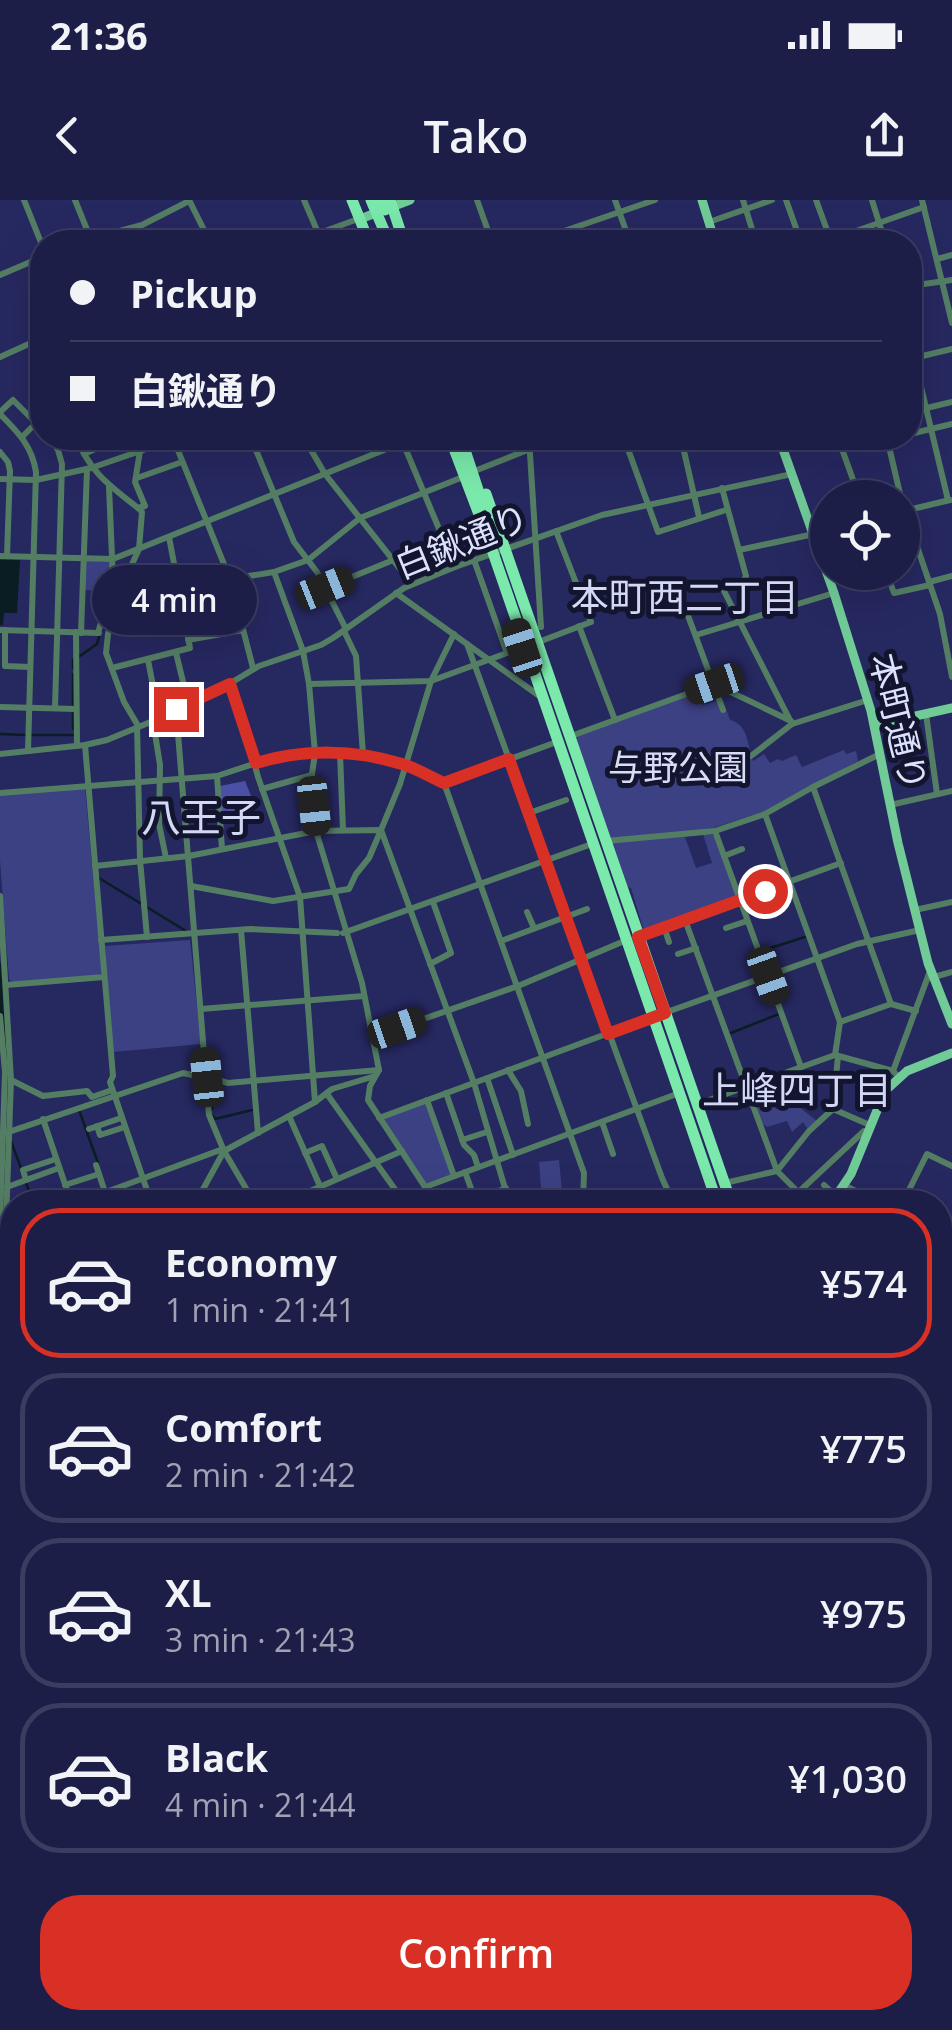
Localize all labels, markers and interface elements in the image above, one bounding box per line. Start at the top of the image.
text: 21:36 [50,9,148,61]
text: Tako [424,105,528,166]
icon: back [40,108,95,163]
icon: share [857,108,912,163]
text: Pickup [130,267,258,319]
text: 白鍬通り [130,364,282,416]
map controls [810,480,920,590]
button: locate [810,480,920,590]
street label: 白鍬通り [388,493,535,589]
car [292,563,358,613]
callout: 4 min [94,564,258,634]
district label: 本町西二丁目 [571,570,799,622]
text: 4 min [131,578,218,621]
car [498,615,546,681]
street label: 本町通り [860,648,939,795]
car [681,660,747,708]
route end [154,687,199,732]
park label: 与野公園 [608,743,748,790]
car [296,775,332,837]
district label: 八王子 [141,789,261,844]
route start [743,869,788,914]
car [744,943,792,1009]
car [364,1004,430,1052]
car [189,1046,225,1108]
district label: 上峰四丁目 [702,1063,892,1115]
text: Economy [165,1236,337,1288]
icon: car [45,1238,135,1328]
text: ¥574 [820,1257,907,1309]
text: 1 min · 21:41 [165,1288,356,1331]
text: Comfort [165,1401,322,1453]
icon: car [45,1403,135,1493]
text: ¥775 [820,1422,907,1474]
text: 2 min · 21:42 [165,1453,356,1496]
text: XL [165,1566,212,1618]
icon: car [45,1568,135,1658]
text: ¥975 [820,1587,907,1639]
text: 3 min · 21:43 [165,1618,356,1661]
text: Black [165,1731,268,1783]
icon: car [45,1733,135,1823]
text: ¥1,030 [788,1752,907,1804]
text: 4 min · 21:44 [165,1783,356,1826]
button: Confirm [40,1895,912,2010]

